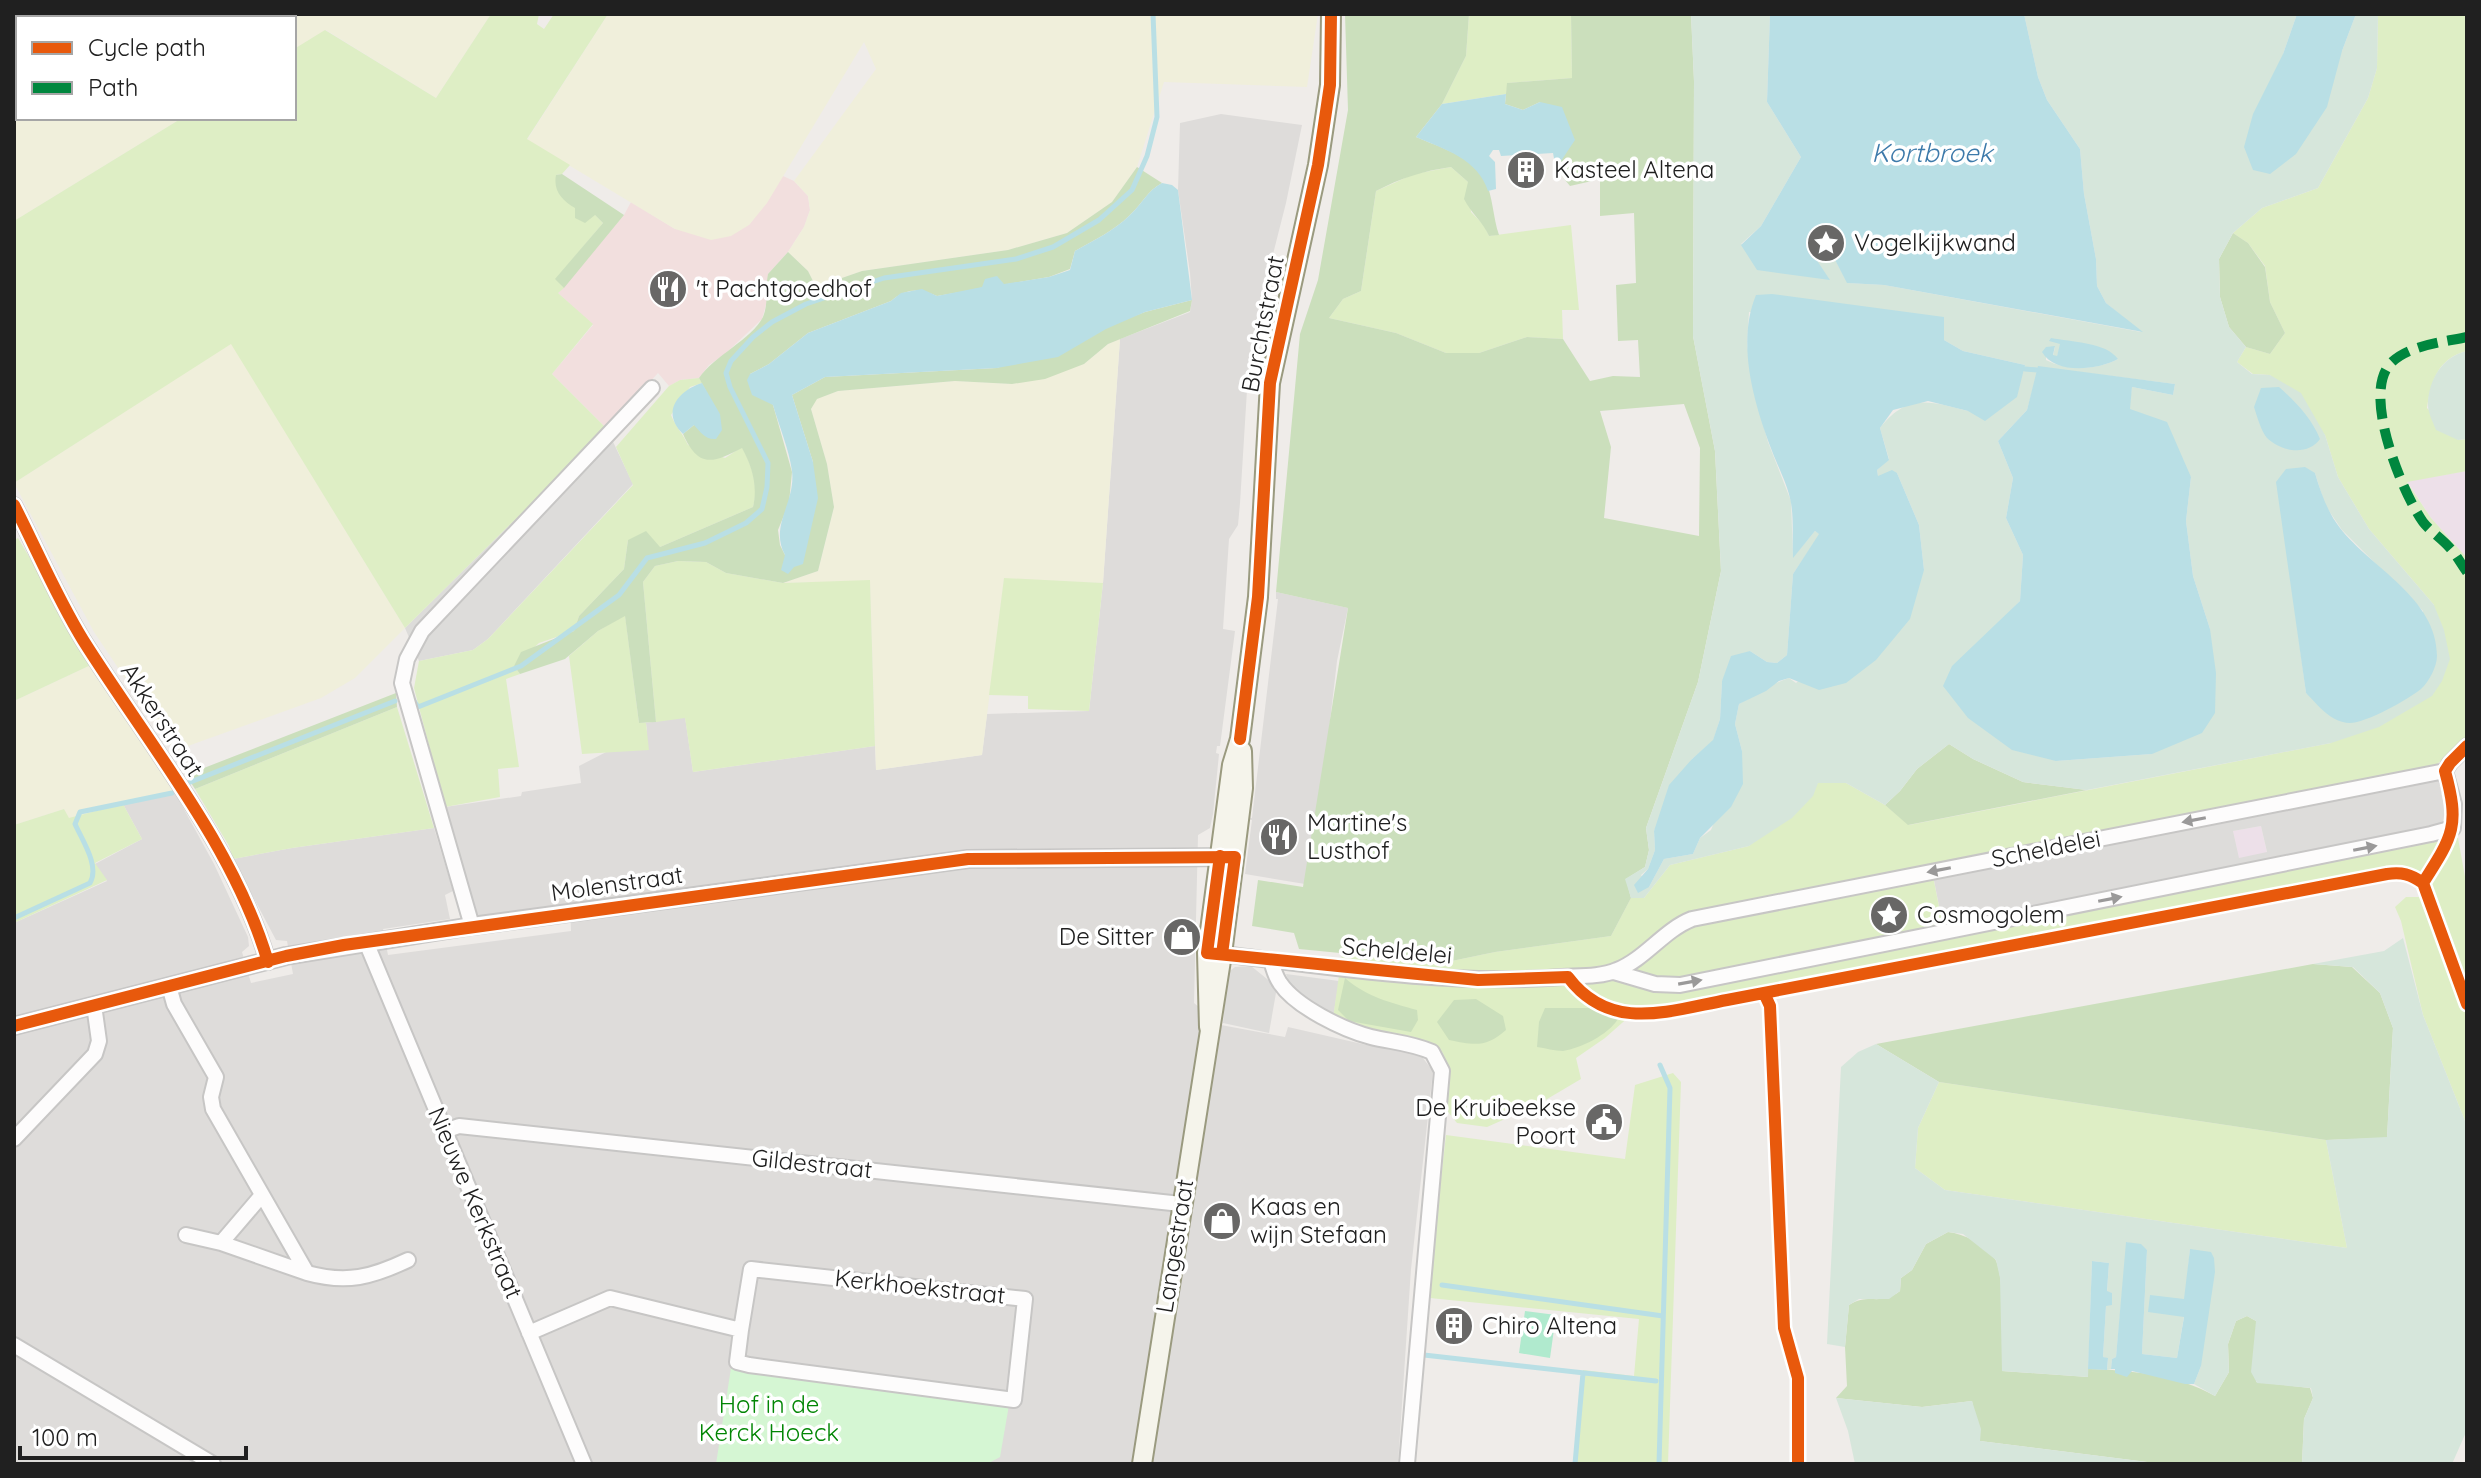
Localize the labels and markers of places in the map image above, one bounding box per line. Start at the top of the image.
building icon: Kasteel Altena [1505,149,1547,191]
place label: Kasteel Altena [1554,154,1714,184]
place icon: Vogelkijkwand [1805,222,1847,264]
place label: Vogelkijkwand [1854,227,2016,257]
restaurant icon: 't Pachtgoedhof [647,268,689,310]
place label: 't Pachtgoedhof [696,273,872,303]
place label: Martine's Lusthof [1307,807,1407,865]
restaurant icon: Martine's Lusthof [1258,816,1300,858]
place icon: Cosmogolem [1868,894,1910,936]
place label: Cosmogolem [1917,899,2065,929]
shop icon: De Sitter [1161,916,1203,958]
place label: De Sitter [1059,921,1154,951]
place label: De Kruibeekse Poort [1415,1092,1576,1150]
public building icon: De Kruibeekse Poort [1583,1101,1625,1143]
place label: Kaas en wijn Stefaan [1250,1191,1387,1249]
shop icon: Kaas en wijn Stefaan [1201,1200,1243,1242]
building icon: Chiro Altena [1433,1305,1475,1347]
place label: Chiro Altena [1482,1310,1617,1340]

